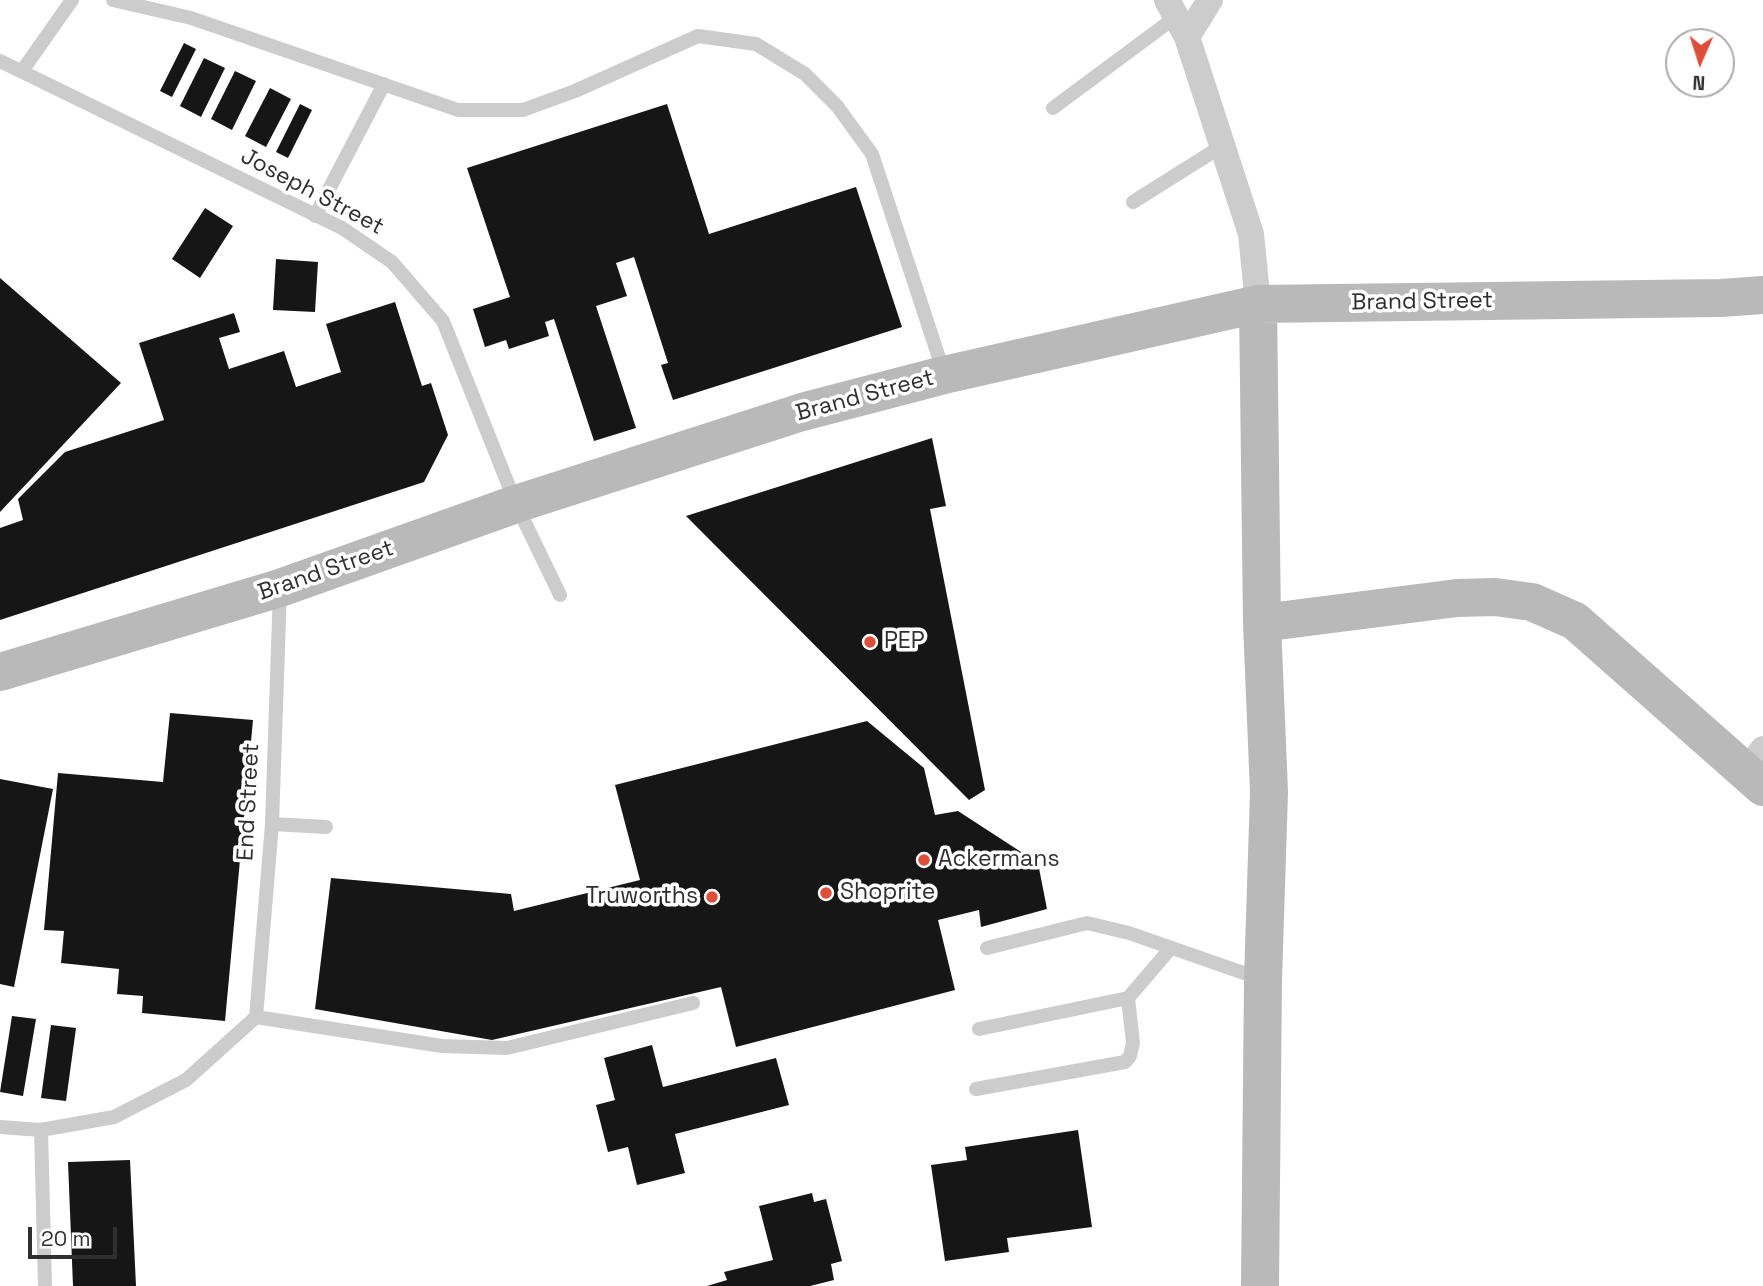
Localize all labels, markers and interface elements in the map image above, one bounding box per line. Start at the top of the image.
north arrow [1665,28,1735,98]
text: N [1692,70,1706,95]
street label: Joseph Street [236,143,388,241]
street label: Brand Street [1351,287,1493,317]
street label: Brand Street [793,364,937,428]
street label: Brand Street [254,535,398,607]
place label: PEP [884,628,925,656]
marker: PEP [862,634,878,650]
street label: End Street [232,742,266,862]
place label: Ackermans [938,846,1060,874]
marker: Ackermans [916,852,932,868]
place label: Shoprite [840,879,935,907]
place label: Truworths [586,883,698,911]
marker: Shoprite [818,885,834,901]
marker: Truworths [704,889,720,905]
scale bar [32,1212,121,1256]
text: 20 m [41,1225,91,1252]

